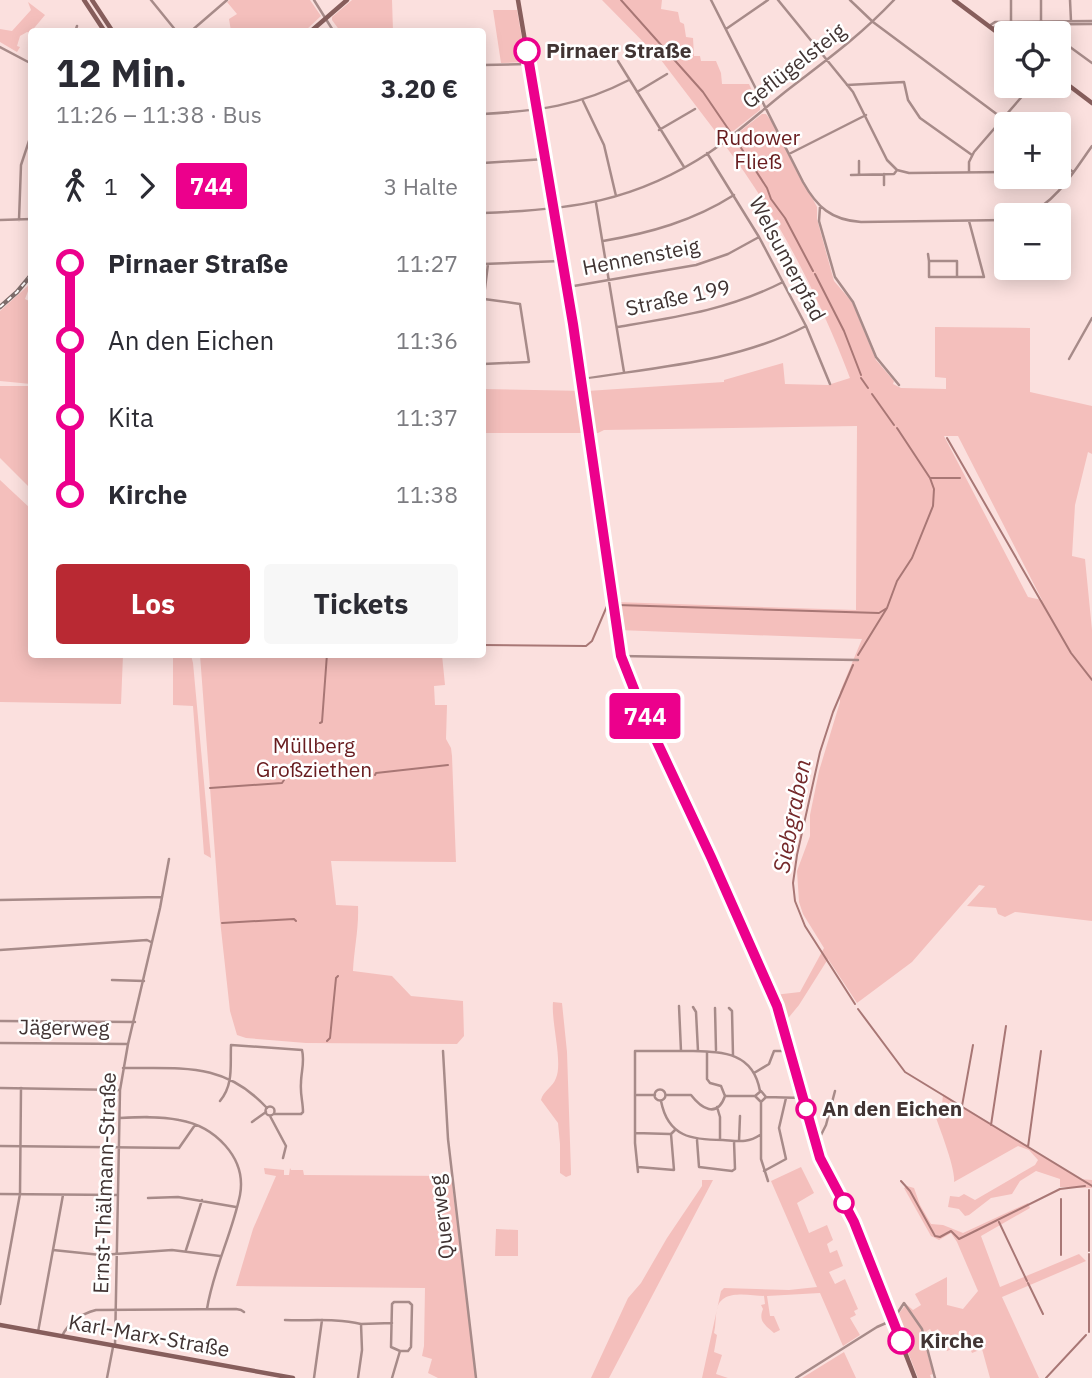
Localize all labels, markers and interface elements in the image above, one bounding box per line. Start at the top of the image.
street label: Geflügelsteig [736,16,851,114]
map controls [994,21,1071,280]
button: locate [994,21,1071,98]
place label: Pirnaer Straße [546,36,692,64]
marker: Pirnaer Straße [514,38,540,64]
text: 12 Min. [56,48,187,97]
text: 3.20 € [381,71,458,105]
text: 11:26 – 11:38 · Bus [56,99,262,129]
button: + [994,112,1071,189]
park label: Rudower Fließ [716,123,801,175]
icon: walk [56,167,94,205]
icon: forward [128,167,166,205]
text: 744 [190,170,233,202]
text: 1 [104,171,118,201]
text: 3 Halte [383,171,458,201]
street label: Welsumerpfad [743,191,833,326]
button: − [994,203,1071,280]
street label: Hennensteig [580,231,702,281]
text: Pirnaer Straße [108,246,288,280]
text: 11:27 [396,248,458,278]
street label: Straße 199 [623,272,733,322]
text: An den Eichen [108,323,274,357]
text: 11:36 [396,325,458,355]
text: Kita [108,400,154,434]
text: 11:37 [396,402,458,432]
text: Kirche [108,477,187,511]
text: 11:38 [396,479,458,509]
button: Los [56,564,250,644]
button: Tickets [264,564,458,644]
line badge: 744 [605,693,685,739]
text: 744 [623,700,667,732]
park label: Müllberg Großziethen [256,731,372,783]
water label: Siebgraben [765,756,817,875]
street label: Jägerweg [18,1012,110,1042]
street label: Ernst-Thälmann-Straße [86,1072,122,1294]
place label: An den Eichen [822,1094,962,1122]
marker: An den Eichen [796,1099,816,1119]
street label: Querweg [422,1173,460,1261]
unlabelled marker [834,1193,854,1213]
street label: Karl-Marx-Straße [66,1307,232,1363]
place label: Kirche [920,1326,984,1354]
marker: Kirche [888,1328,914,1354]

